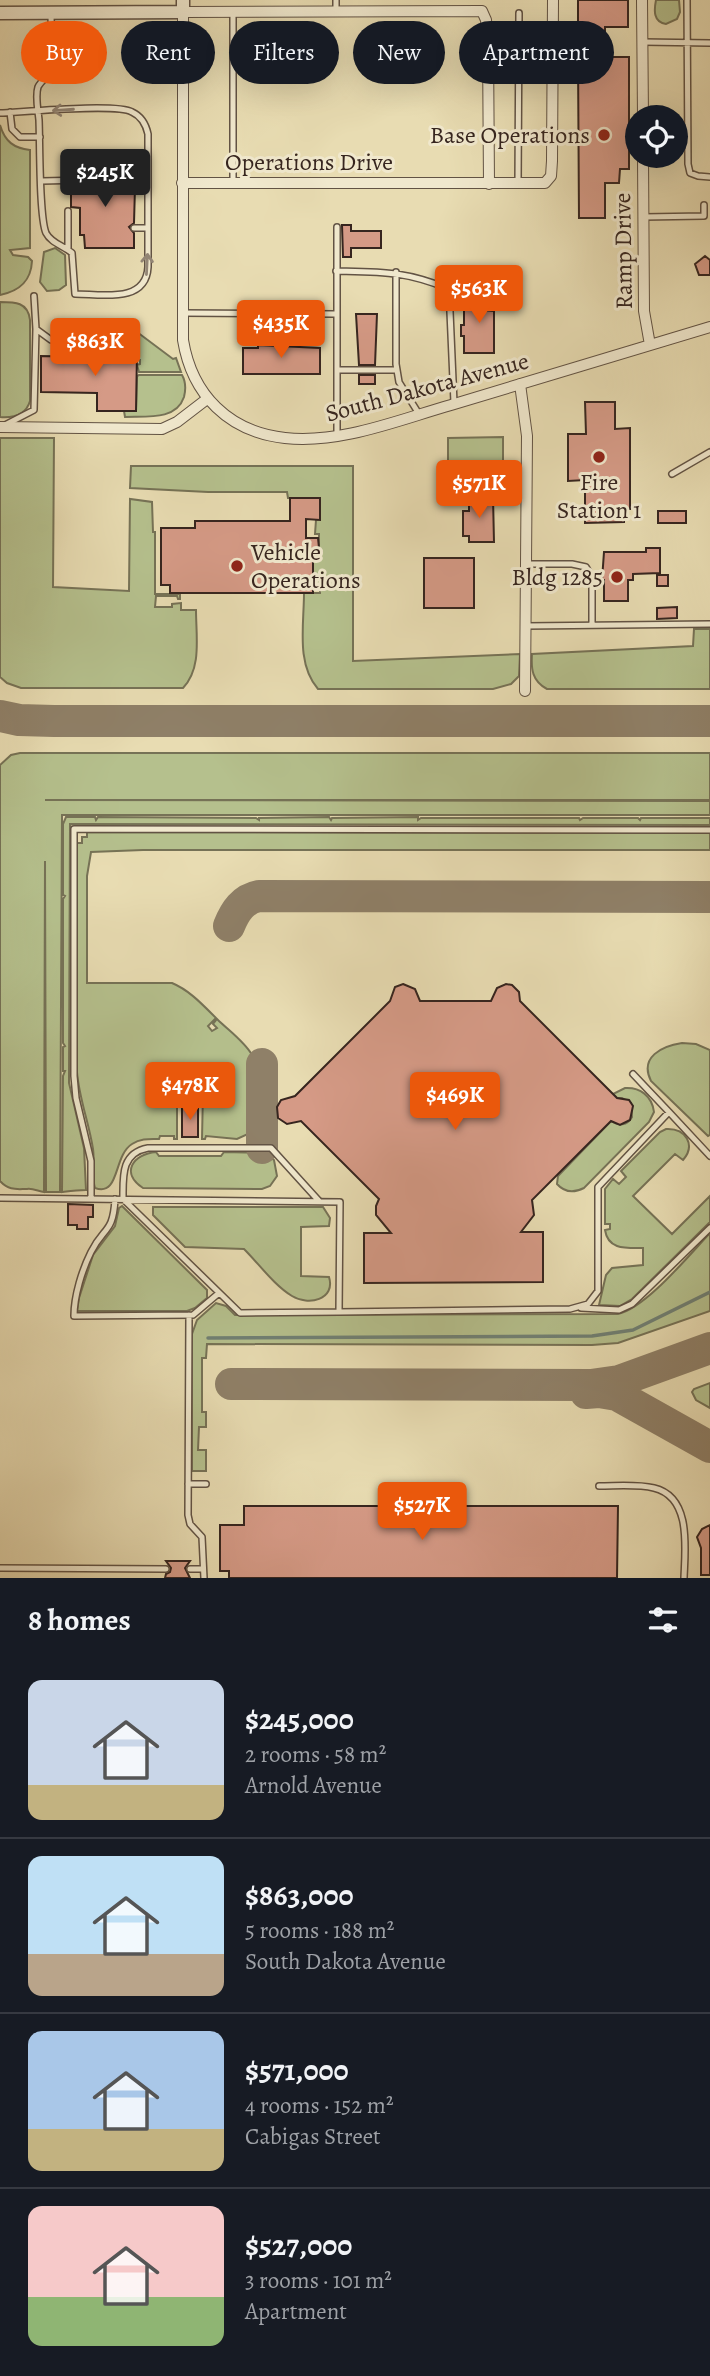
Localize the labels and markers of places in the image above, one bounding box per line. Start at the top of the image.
place label: Base Operations [430,119,590,151]
marker: Base Operations [596,127,612,143]
pin: $245K [56,150,154,209]
pin: $563K [430,266,528,325]
pin: $435K [232,300,330,360]
pin: $863K [46,318,144,378]
marker: Fire Station 1 [591,449,607,465]
pin: $571K [430,461,528,520]
place label: Fire Station 1 [557,466,641,526]
place label: Vehicle Operations [250,536,361,596]
marker: Vehicle Operations [229,558,245,574]
place label: Bldg 1285 [512,561,603,593]
marker: Bldg 1285 [609,569,625,585]
pin: $478K [141,1062,239,1122]
pin: $469K [406,1072,504,1132]
pin: $527K [373,1482,471,1542]

